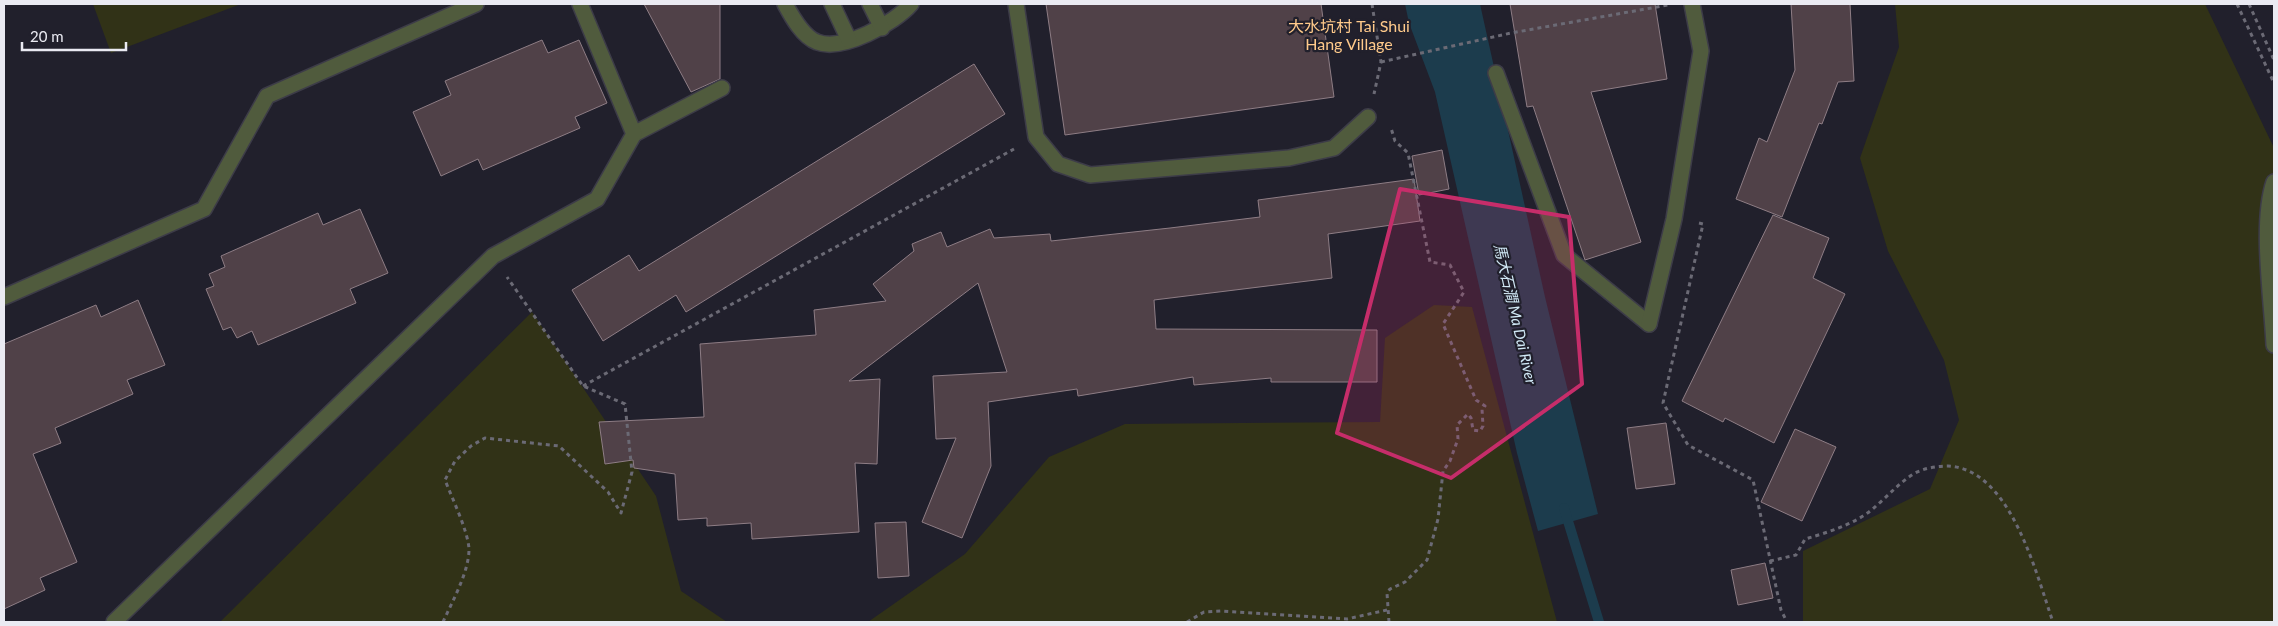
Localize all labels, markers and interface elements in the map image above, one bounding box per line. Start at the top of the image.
district label: 大水坑村 Tai Shui Hang Village [1288,16,1410,53]
scale bar [22,20,126,52]
text: 20 m [30,27,64,45]
water label: 馬大石澗 Ma Dai River [1491,242,1541,387]

